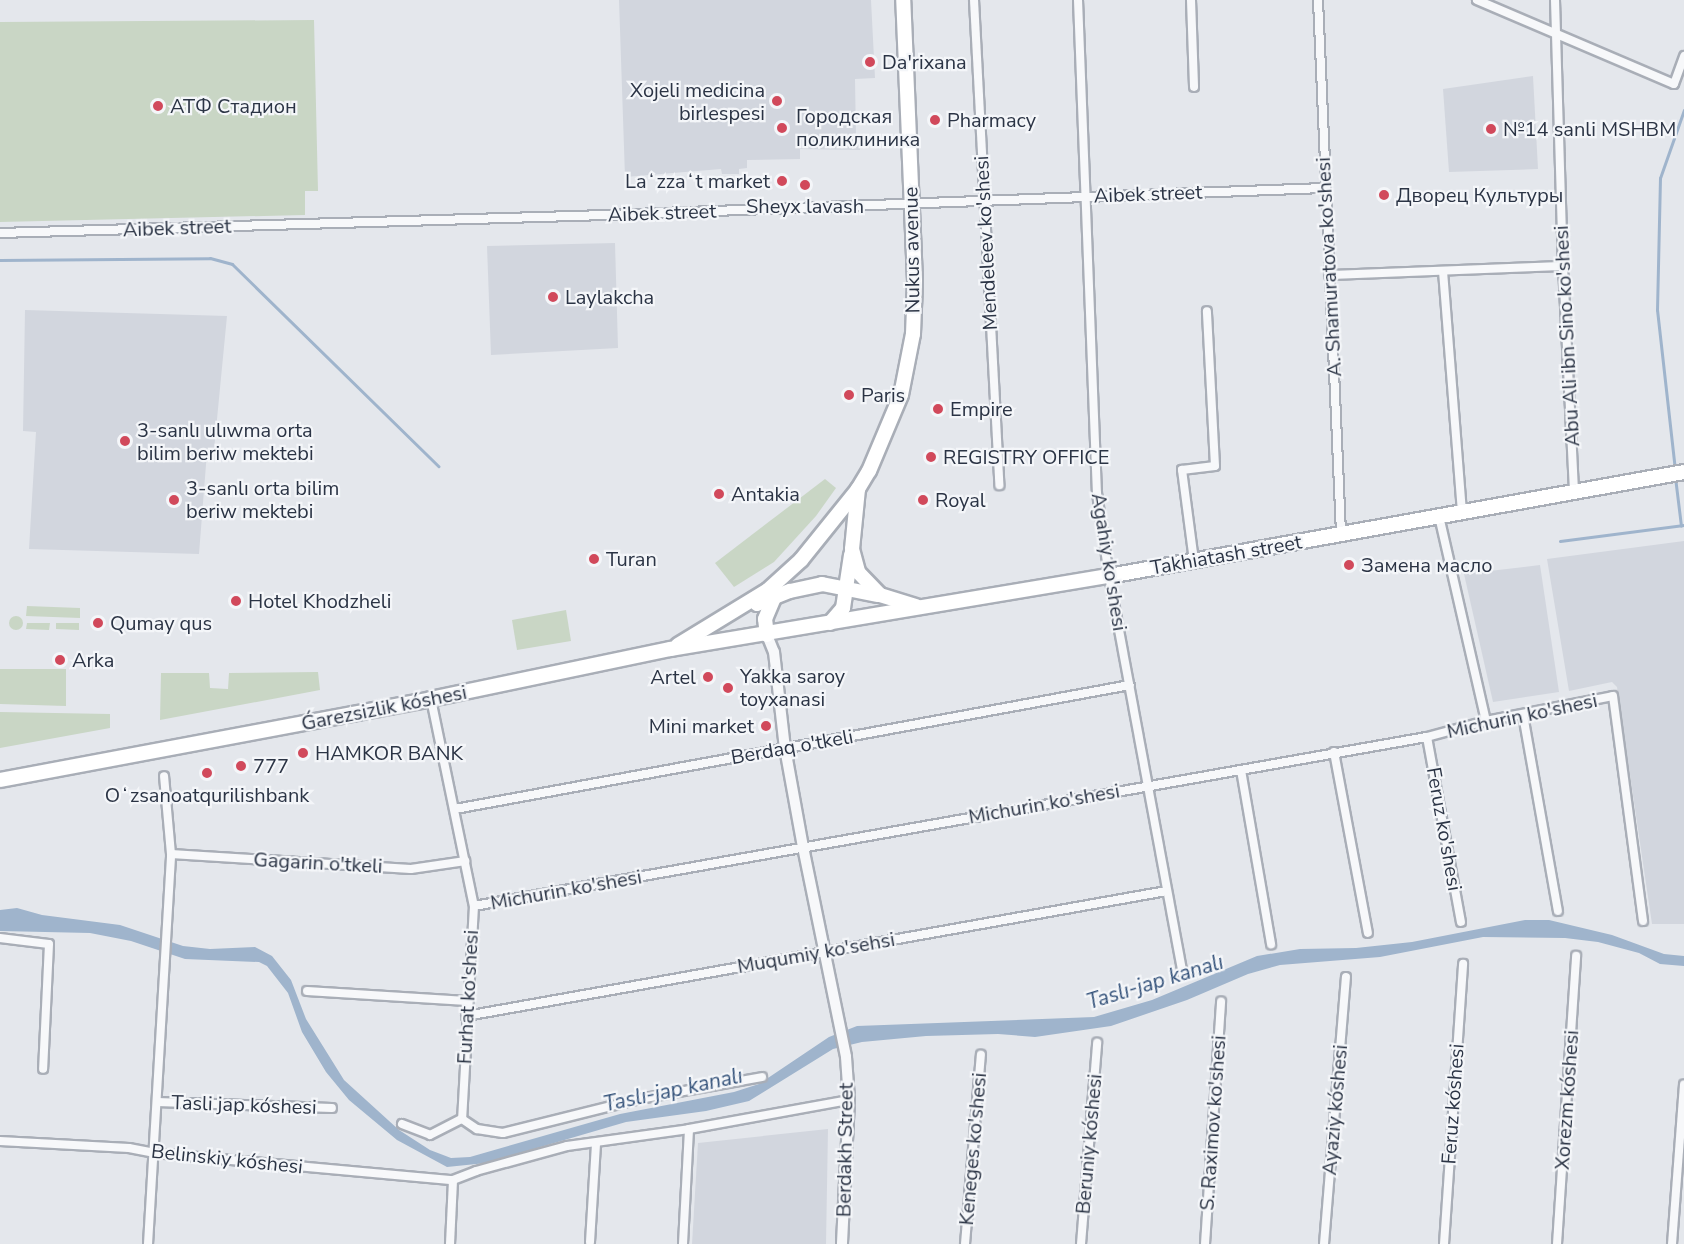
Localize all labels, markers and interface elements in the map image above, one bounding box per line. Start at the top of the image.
place label: Da'rixana [882,50,967,74]
marker: Da'rixana [863,55,877,69]
place label: Xojeli medicina birlespesi [630,78,765,125]
place label: АТФ Стадион [170,94,297,118]
marker: Xojeli medicina birlespesi [770,94,784,108]
marker: АТФ Стадион [151,99,165,113]
place label: Городская поликлиника [796,104,920,151]
place label: Pharmacy [947,108,1036,132]
marker: Pharmacy [928,113,942,127]
place label: №14 sanli MSHBM [1503,117,1676,141]
marker: Городская поликлиника [773,119,791,137]
marker: №14 sanli MSHBM [1484,122,1498,136]
street label: Mendeleev ko'shesi [969,155,1003,331]
street label: A. Shamuratova ko'shesi [1311,157,1347,377]
place label: Laʻzzaʻt market [625,169,770,193]
marker: Laʻzzaʻt market [775,174,789,188]
marker: Sheyx lavash [798,178,812,192]
street label: Aibek street [1093,180,1203,208]
place label: Дворец Культуры [1396,183,1563,207]
street label: Nukus avenue [899,187,925,313]
marker: Дворец Культуры [1377,188,1391,202]
place label: Sheyx lavash [746,194,864,218]
street label: Aibek street [607,199,717,227]
street label: Aibek street [122,214,232,242]
street label: Abu Ali ibn Sino ko'shesi [1549,225,1585,447]
place label: Laylakcha [565,285,654,309]
marker: Laylakcha [546,290,560,304]
place label: Paris [861,383,905,407]
marker: Paris [842,388,856,402]
place label: Empire [950,397,1013,421]
marker: Empire [931,402,945,416]
place label: 3-sanlı ulıwma orta bilim beriw mektebi [137,418,314,465]
marker: 3-sanlı ulıwma orta bilim beriw mektebi [118,434,132,448]
place label: REGISTRY OFFICE [943,445,1109,469]
marker: REGISTRY OFFICE [924,450,938,464]
place label: 3-sanlı orta bilim beriw mektebi [186,476,339,523]
place label: Antakia [731,482,800,506]
marker: Antakia [712,487,726,501]
place label: Royal [935,488,986,512]
street label: Agahiy ko'shesi [1086,491,1132,633]
marker: 3-sanlı orta bilim beriw mektebi [167,493,181,507]
marker: Royal [916,493,930,507]
street label: Takhiatash street [1148,530,1304,580]
place label: Turan [606,547,657,571]
marker: Turan [587,552,601,566]
place label: Замена масло [1361,553,1492,577]
marker: Замена масло [1342,558,1356,572]
place label: Hotel Khodzheli [248,589,391,613]
marker: Hotel Khodzheli [229,594,243,608]
place label: Qumay qus [110,611,212,635]
marker: Qumay qus [91,616,105,630]
place label: Arka [72,648,114,672]
marker: Arka [53,653,67,667]
place label: Yakka saroy toyxanasi [740,664,845,711]
place label: Artel [650,665,696,689]
marker: Artel [701,670,715,684]
street label: Ǵarezsizlik kóshesi [299,680,469,736]
marker: Yakka saroy toyxanasi [721,681,735,695]
street label: Michurin ko'shesi [1445,688,1599,744]
place label: Mini market [649,714,754,738]
marker: Mini market [759,719,773,733]
street label: Berdaq o'tkeli [729,724,855,770]
place label: HAMKOR BANK [315,741,463,765]
marker: HAMKOR BANK [296,746,310,760]
place label: 777 [253,754,289,778]
marker: 777 [234,759,248,773]
street label: Feruz ko'shesi [1421,765,1467,893]
marker: Oʻzsanoatqurilishbank [200,766,214,780]
street label: Michurin ko'shesi [967,779,1121,829]
place label: Oʻzsanoatqurilishbank [105,783,309,807]
street label: Gagarin o'tkeli [253,848,383,878]
street label: Michurin ko'shesi [489,865,643,915]
street label: Muqumiy ko'sehsi [735,927,897,979]
street label: Furhat ko'shesi [453,929,483,1065]
water label: Taslı-jap kanalı [1084,949,1226,1015]
street label: Xorezm kóshesi [1550,1029,1584,1171]
street label: S. Raximov ko'shesi [1195,1035,1231,1211]
street label: Feruz kóshesi [1437,1043,1469,1165]
street label: Ayaziy kóshesi [1317,1044,1353,1176]
water label: Taslı-jap kanalı [601,1063,745,1117]
street label: Keneges ko'shesi [954,1072,992,1226]
street label: Beruniy kóshesi [1071,1073,1107,1215]
street label: Berdakh Street [832,1083,858,1217]
street label: Tasli jap kóshesi [171,1090,317,1120]
street label: Belinskiy kóshesi [150,1139,304,1179]

